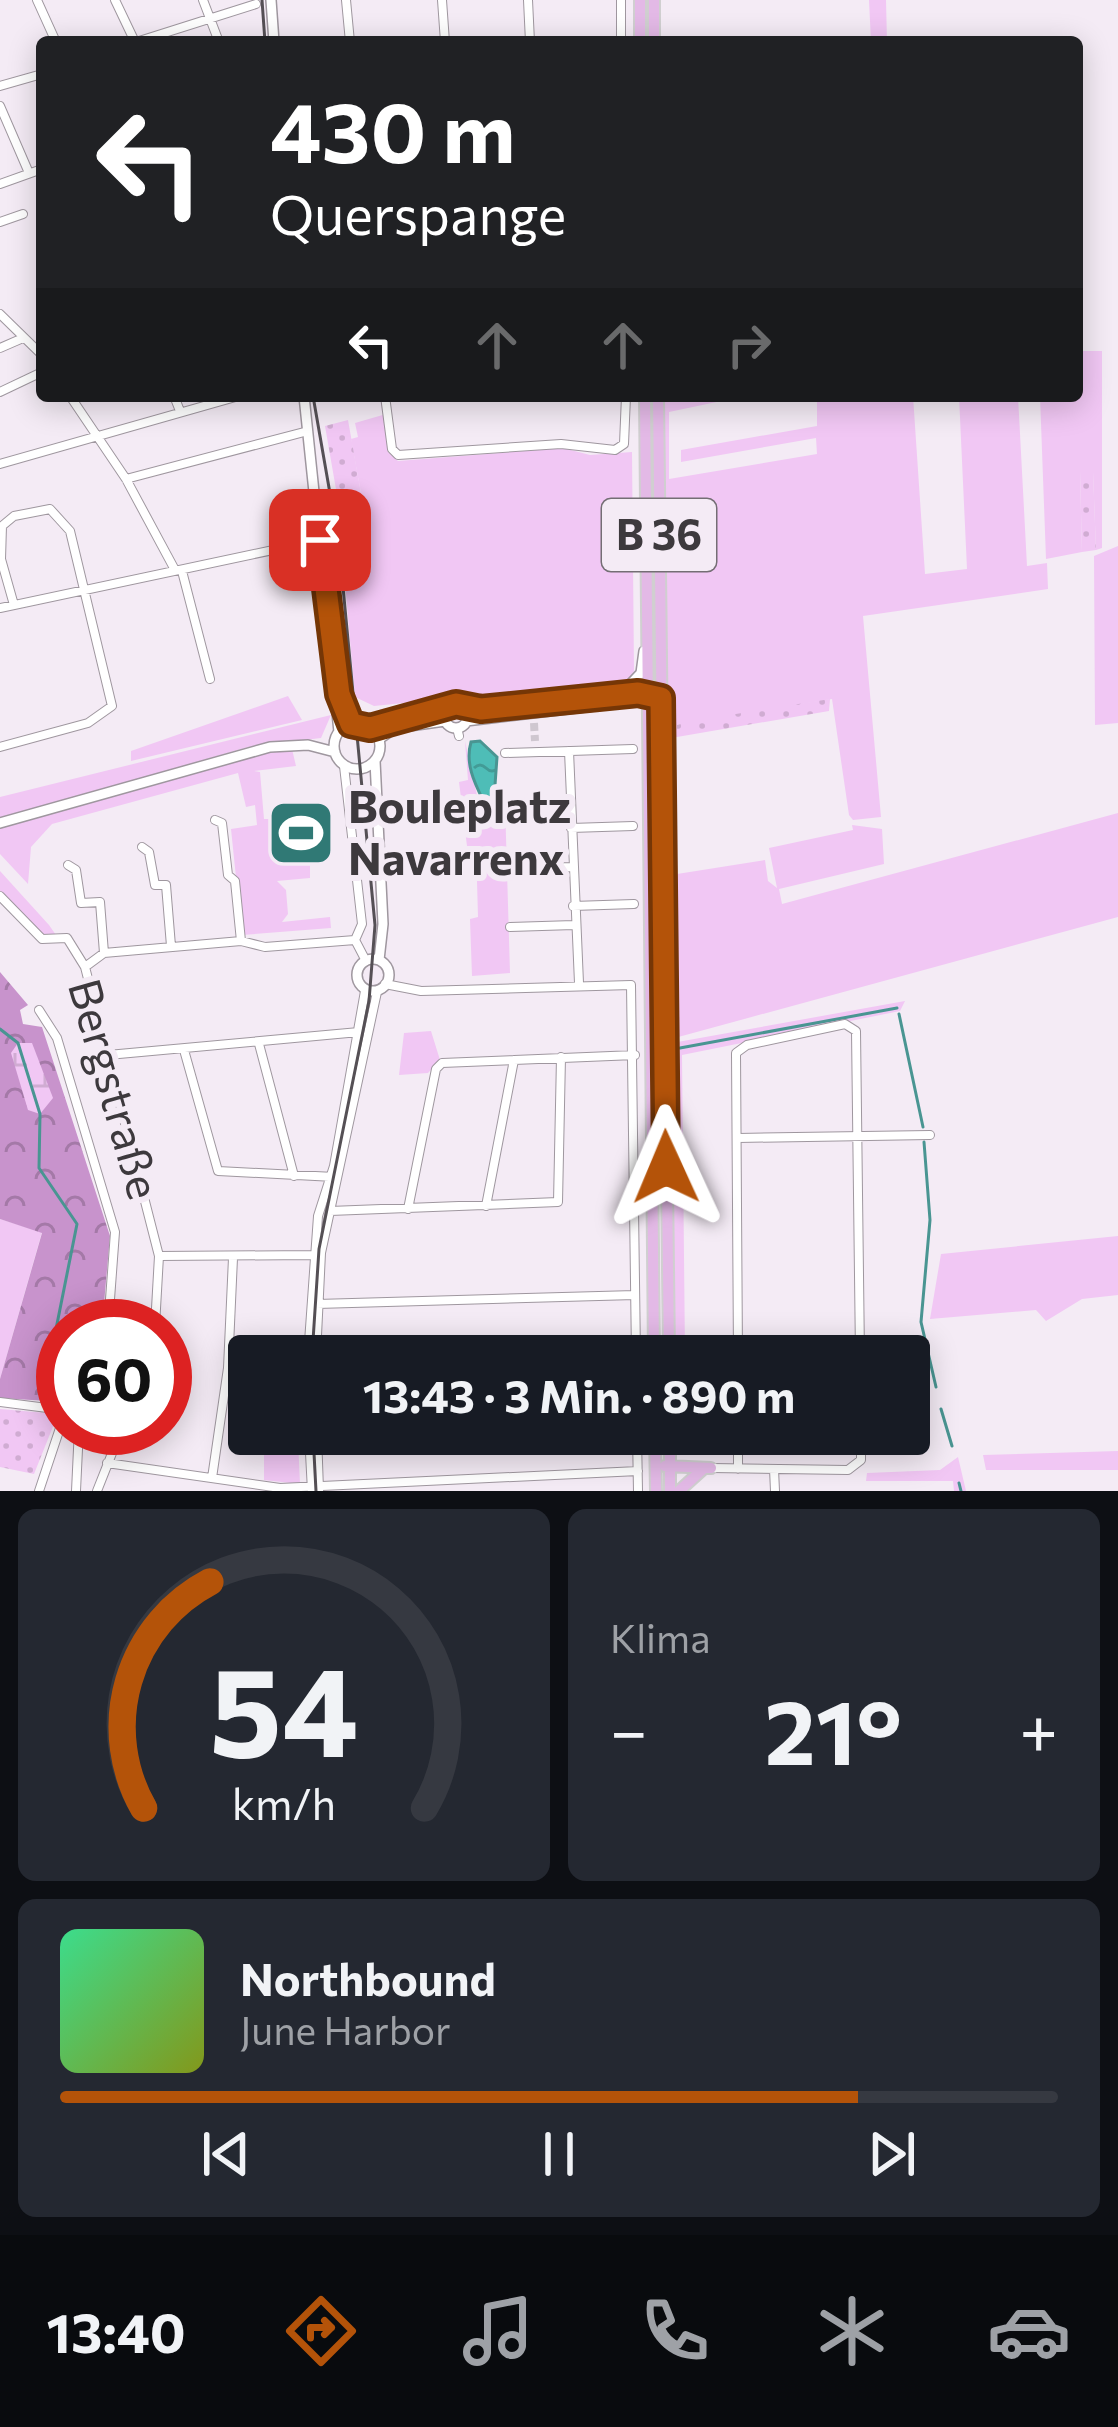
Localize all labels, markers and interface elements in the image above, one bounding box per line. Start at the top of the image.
text: 430 m [270,78,516,180]
icon: left [72,84,228,240]
text: Querspange [270,180,566,246]
icon: left [338,312,404,378]
icon: ahead [464,312,530,378]
icon: ahead [590,312,656,378]
icon: right [716,312,782,378]
pin [269,489,371,591]
road number: B 36 [602,499,716,571]
icon: arrive [287,507,353,573]
place label: Bouleplatz Navarrenx [348,777,571,884]
sports icon: Bouleplatz Navarrenx [266,798,336,868]
street label: Bergstraße [59,972,174,1205]
position arrow [603,1104,729,1230]
speed limit sign: 60 [36,1299,192,1455]
text: 13:43 · 3 Min. · 890 m [363,1367,795,1422]
text: Klima [610,1613,711,1661]
text: 54 [209,1630,359,1783]
text: 21° [764,1673,902,1784]
text: − [610,1688,648,1769]
text: + [1019,1688,1058,1769]
text: km/h [232,1776,336,1829]
text: Northbound [240,1950,496,2005]
text: June Harbor [240,2005,451,2053]
icon: previous [193,2121,259,2187]
icon: pause [526,2121,592,2187]
icon: next [859,2121,925,2187]
icon: directions [279,2289,363,2373]
icon: music [456,2289,540,2373]
icon: phone [633,2289,717,2373]
icon: climate [810,2289,894,2373]
icon: car [987,2289,1071,2373]
text: 13:40 [47,2298,186,2364]

